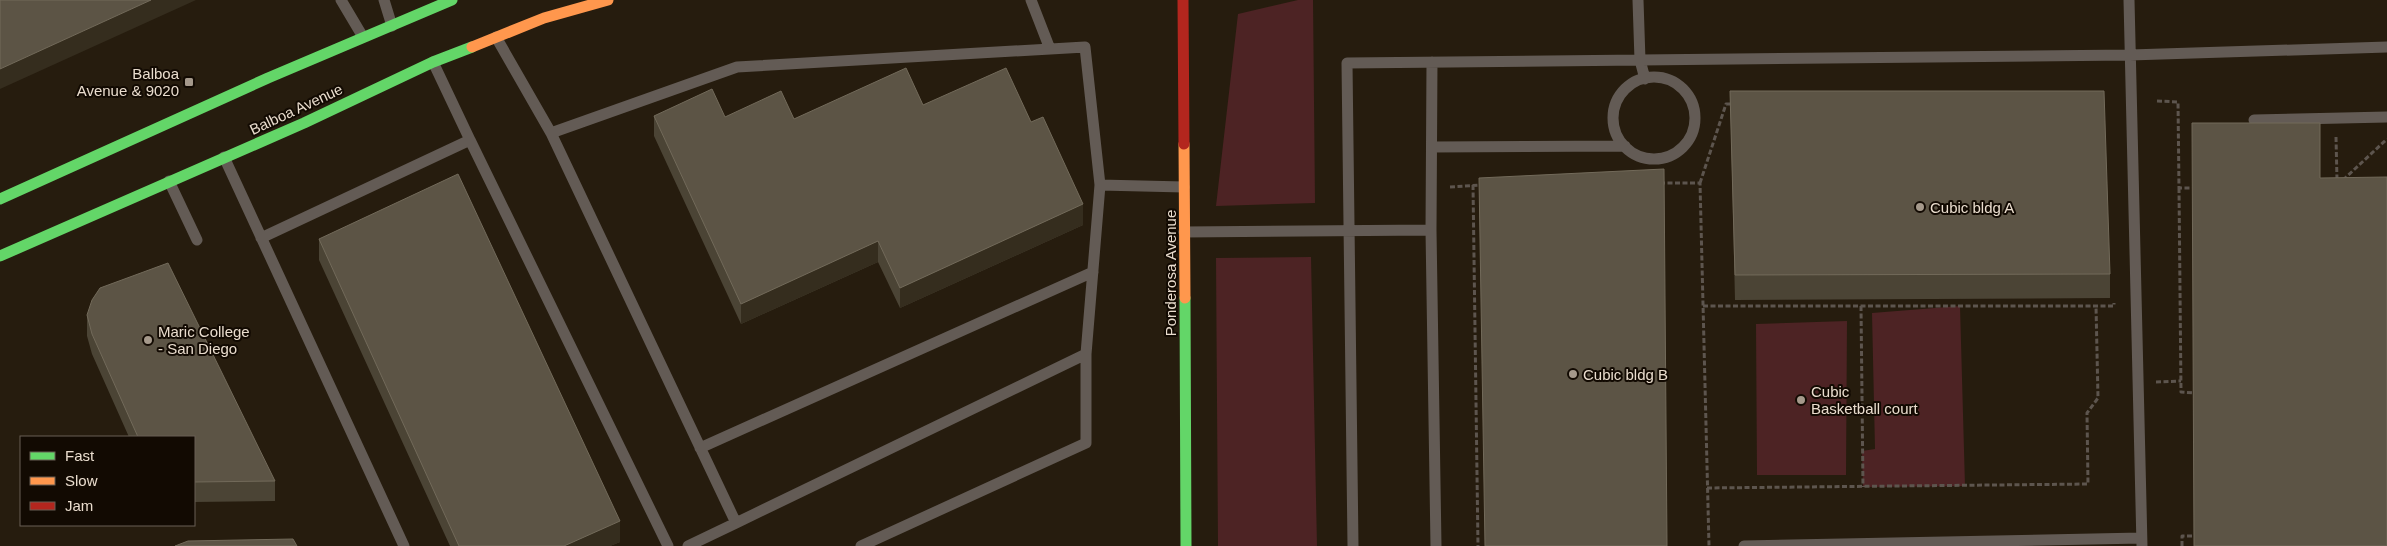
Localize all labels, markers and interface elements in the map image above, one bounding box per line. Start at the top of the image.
place label: Balboa Avenue & 9020 [77,65,180,99]
marker: Balboa Avenue & 9020 [183,76,195,88]
street label: Balboa Avenue [247,80,345,138]
place label: Cubic bldg A [1930,199,2014,216]
marker: Cubic bldg A [1914,201,1926,213]
street label: Ponderosa Avenue [1162,210,1179,336]
place label: Maric College - San Diego [158,323,250,357]
marker: Maric College - San Diego [142,334,154,346]
place label: Cubic bldg B [1583,366,1668,383]
marker: Cubic bldg B [1567,368,1579,380]
place label: Cubic Basketball court [1811,383,1919,417]
marker: Cubic Basketball court [1795,394,1807,406]
legend [20,436,195,526]
text: Fast [65,447,95,464]
text: Slow [65,472,98,489]
text: Jam [65,497,93,514]

